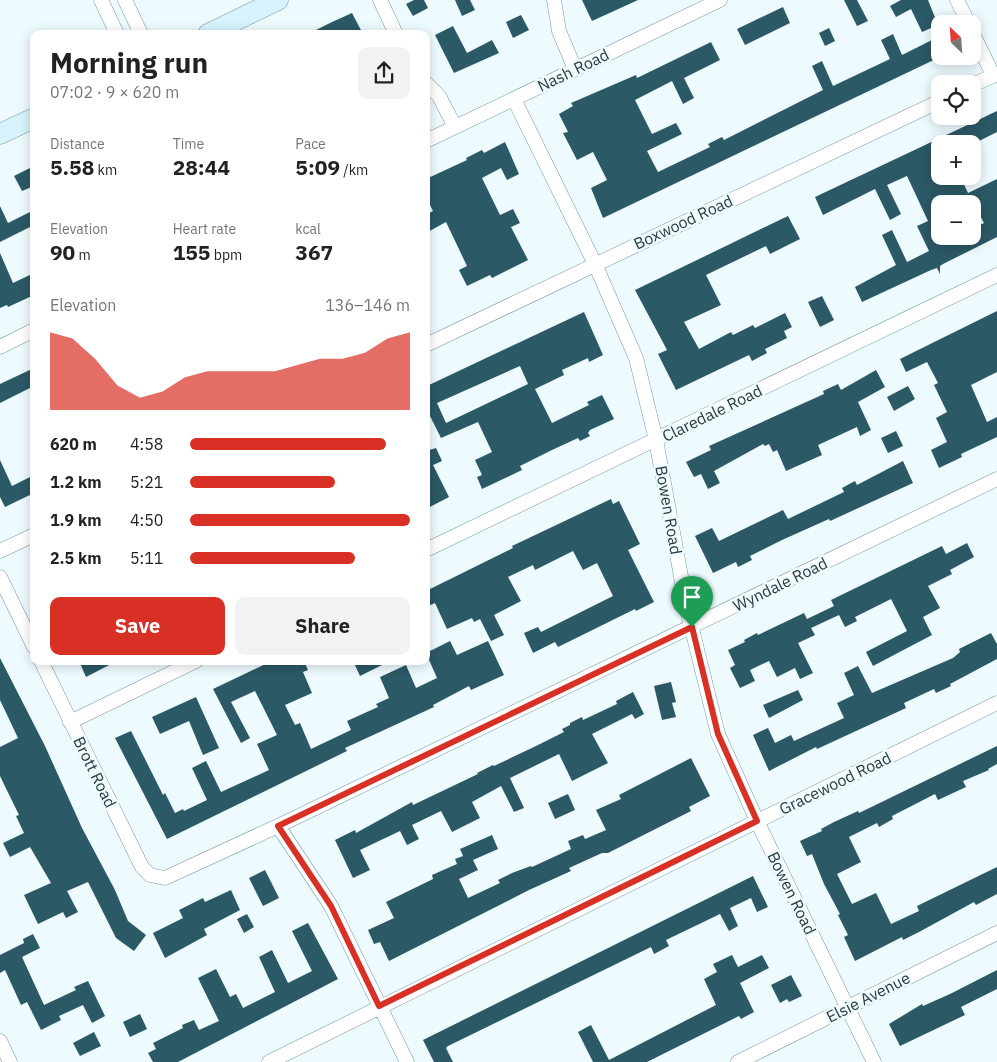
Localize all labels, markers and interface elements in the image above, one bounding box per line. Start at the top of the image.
north arrow [931,15,981,65]
map controls [931,15,981,245]
text: Morning run [50,44,208,81]
street label: Nash Road [534,44,612,96]
button: share [358,47,410,99]
button: locate [931,75,981,125]
text: 07:02 · 9 × 620 m [50,82,179,102]
text: Distance [50,135,105,153]
text: Time [173,135,204,153]
text: Pace [295,135,326,153]
button: + [931,135,981,185]
text: 5.58 [50,153,94,181]
text: 28:44 [173,153,230,181]
text: 5:09 [295,153,340,181]
text: km [94,161,117,179]
text: /km [340,161,368,179]
street label: Boxwood Road [630,190,736,254]
button: − [931,195,981,245]
text: Elevation [50,220,108,238]
text: Heart rate [173,220,236,238]
text: kcal [295,220,321,238]
text: 90 [50,238,75,266]
text: 155 [173,238,210,266]
text: 367 [295,238,333,266]
text: m [75,246,91,264]
text: bpm [210,246,242,264]
text: Elevation [50,295,116,315]
text: 136–146 m [325,295,410,315]
street label: Claredale Road [659,380,765,446]
text: 620 m [50,434,97,454]
text: 4:58 [130,434,163,454]
street label: Bowen Road [651,464,687,556]
text: 1.2 km [50,472,101,492]
text: 5:21 [130,472,163,492]
text: 1.9 km [50,510,101,530]
text: 4:50 [130,510,163,530]
text: 2.5 km [50,548,101,568]
text: 5:11 [130,548,163,568]
street label: Wyndale Road [729,552,831,616]
pin [671,576,713,627]
icon: arrive [678,583,706,611]
button: Save [50,597,225,655]
button: Share [235,597,410,655]
street label: Brott Road [69,733,121,811]
street label: Gracewood Road [776,747,894,819]
street label: Bowen Road [763,848,821,938]
street label: Elsie Avenue [823,967,913,1027]

